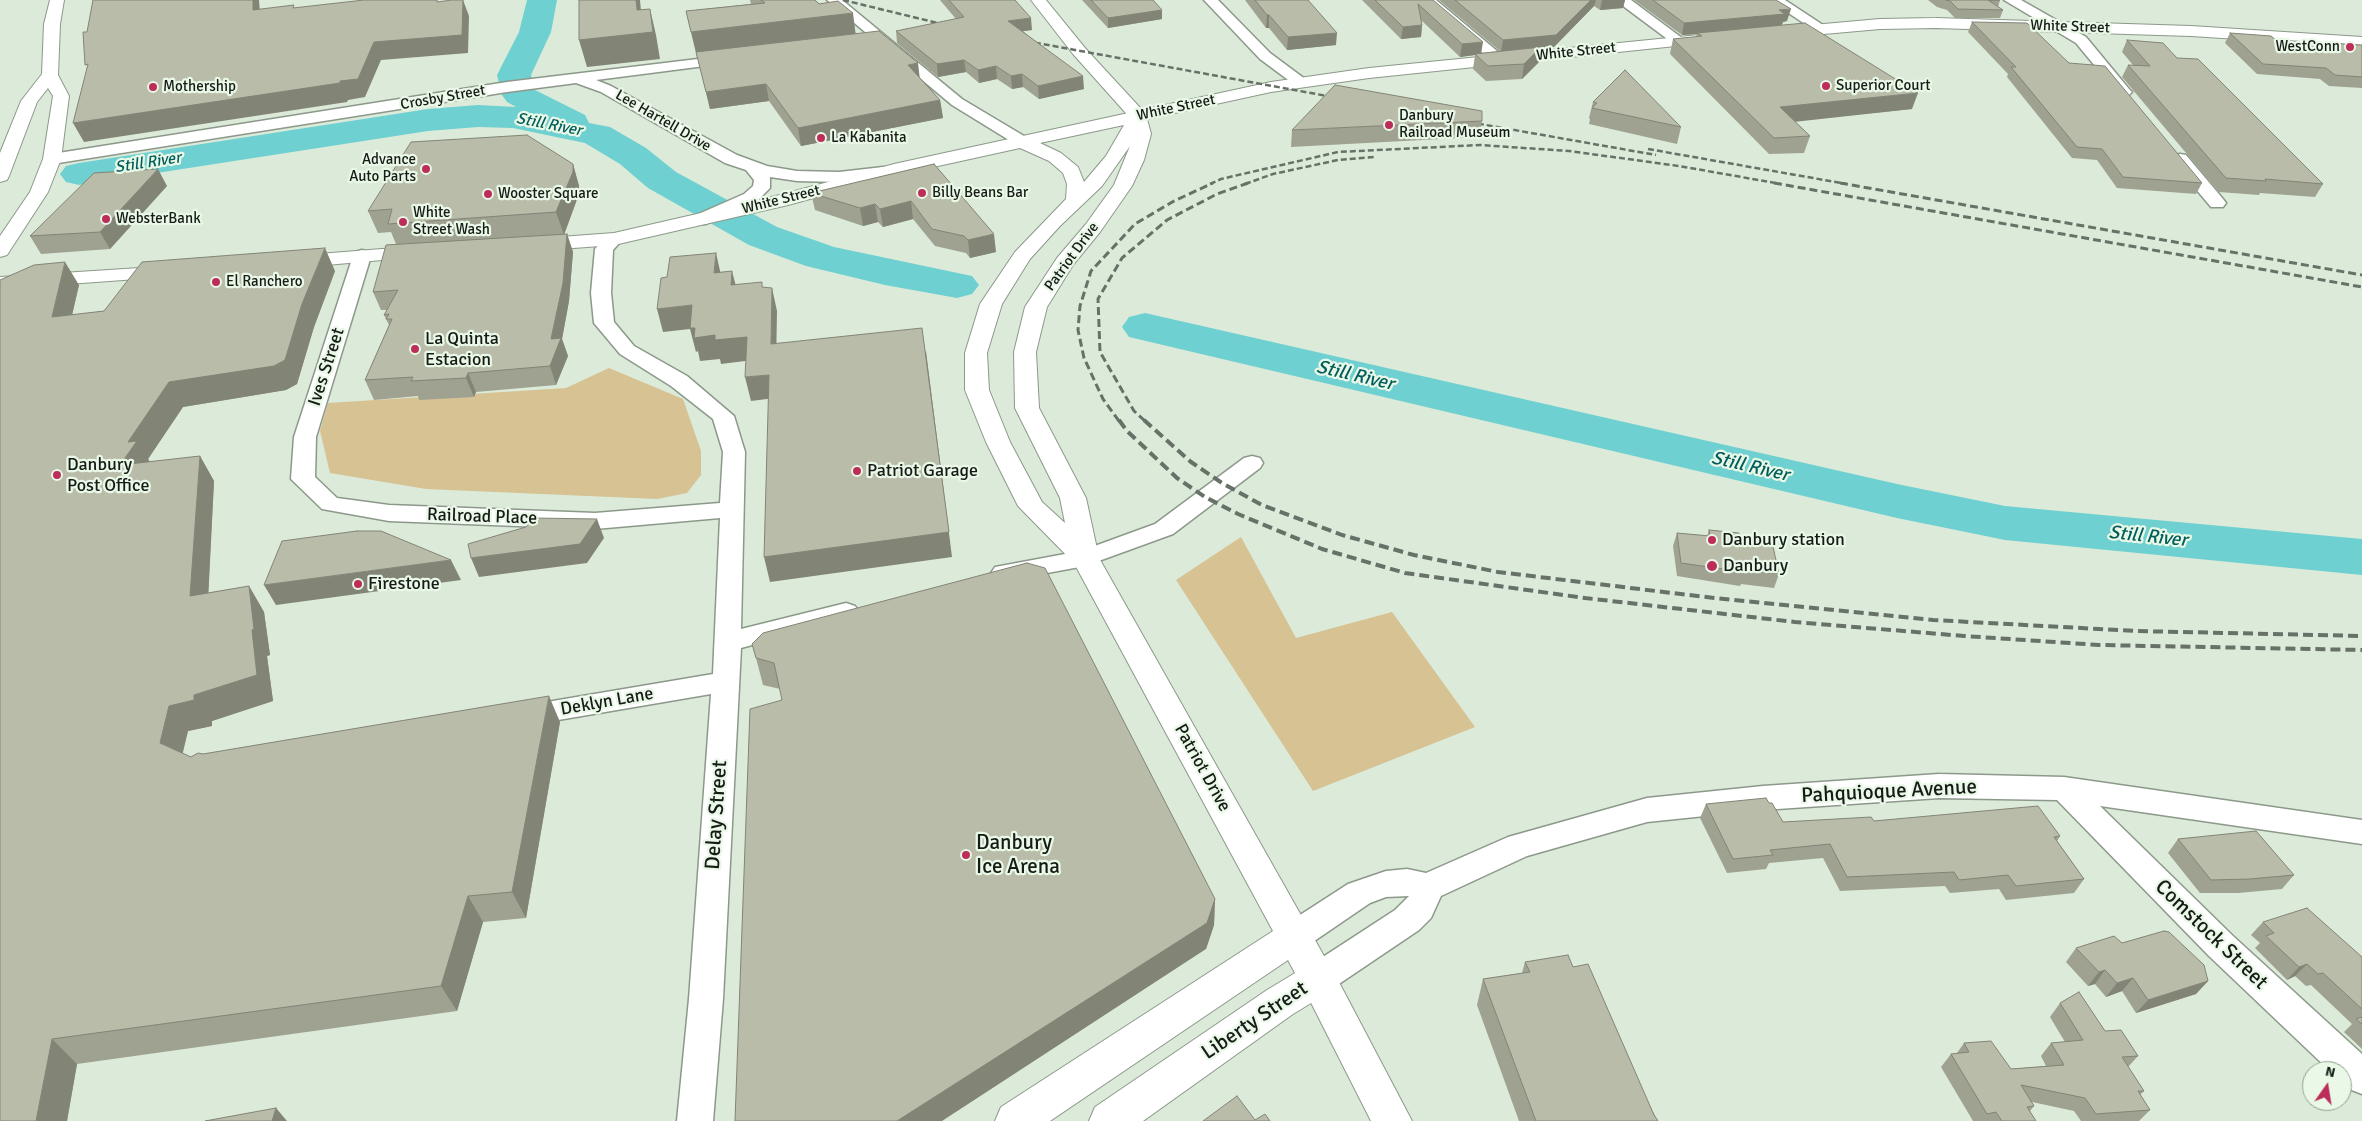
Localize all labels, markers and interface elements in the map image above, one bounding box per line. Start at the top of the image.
street label: White Street [2030,17,2110,37]
place label: WestConn [2275,38,2340,56]
street label: White Street [1535,39,1617,65]
marker: WestConn [2344,41,2356,53]
place label: Superior Court [1836,77,1930,95]
place label: Mothership [163,78,236,96]
marker: Superior Court [1820,80,1832,92]
marker: Mothership [147,81,159,93]
street label: Crosby Street [399,82,487,114]
street label: Lee Hartell Drive [612,86,714,156]
street label: White Street [1135,91,1217,125]
place label: Danbury Railroad Museum [1399,107,1510,142]
water label: Still River [515,109,583,141]
marker: Danbury Railroad Museum [1383,119,1395,131]
place label: La Kabanita [831,129,907,147]
marker: La Kabanita [815,132,827,144]
water label: Still River [114,148,182,178]
place label: Advance Auto Parts [349,151,416,186]
marker: Advance Auto Parts [420,163,432,175]
street label: White Street [740,182,822,218]
place label: Billy Beans Bar [932,184,1028,202]
place label: Wooster Square [498,185,599,203]
marker: Billy Beans Bar [916,187,928,199]
marker: Wooster Square [482,188,494,200]
place label: White Street Wash [413,204,490,239]
place label: WebsterBank [116,210,201,228]
marker: WebsterBank [100,213,112,225]
marker: White Street Wash [397,216,409,228]
street label: Patriot Drive [1041,219,1103,295]
place label: El Ranchero [226,273,303,291]
marker: El Ranchero [210,276,222,288]
street label: Ives Street [304,325,350,409]
place label: La Quinta Estacion [425,328,499,370]
marker: La Quinta Estacion [409,343,421,355]
water label: Still River [1314,356,1396,396]
water label: Still River [1709,447,1791,487]
place label: Danbury Post Office [67,454,149,496]
place label: Patriot Garage [867,460,978,482]
marker: Patriot Garage [851,465,863,477]
marker: Danbury Post Office [51,469,63,481]
street label: Railroad Place [427,504,537,530]
water label: Still River [2108,522,2188,552]
place label: Danbury station [1722,529,1845,551]
marker: Danbury station [1706,534,1718,546]
place label: Danbury [1723,555,1788,577]
marker: Danbury [1705,559,1719,573]
place label: Firestone [368,573,440,595]
marker: Firestone [352,578,364,590]
street label: Deklyn Lane [559,683,655,721]
street label: Patriot Drive [1169,721,1235,815]
street label: Delay Street [701,759,733,871]
street label: Pahquioque Avenue [1800,775,1978,809]
place label: Danbury Ice Arena [976,830,1060,880]
marker: Danbury Ice Arena [960,849,972,861]
street label: Comstock Street [2149,875,2273,995]
street label: Liberty Street [1197,976,1313,1066]
north arrow [2302,1061,2352,1111]
text: N [2324,1062,2337,1081]

